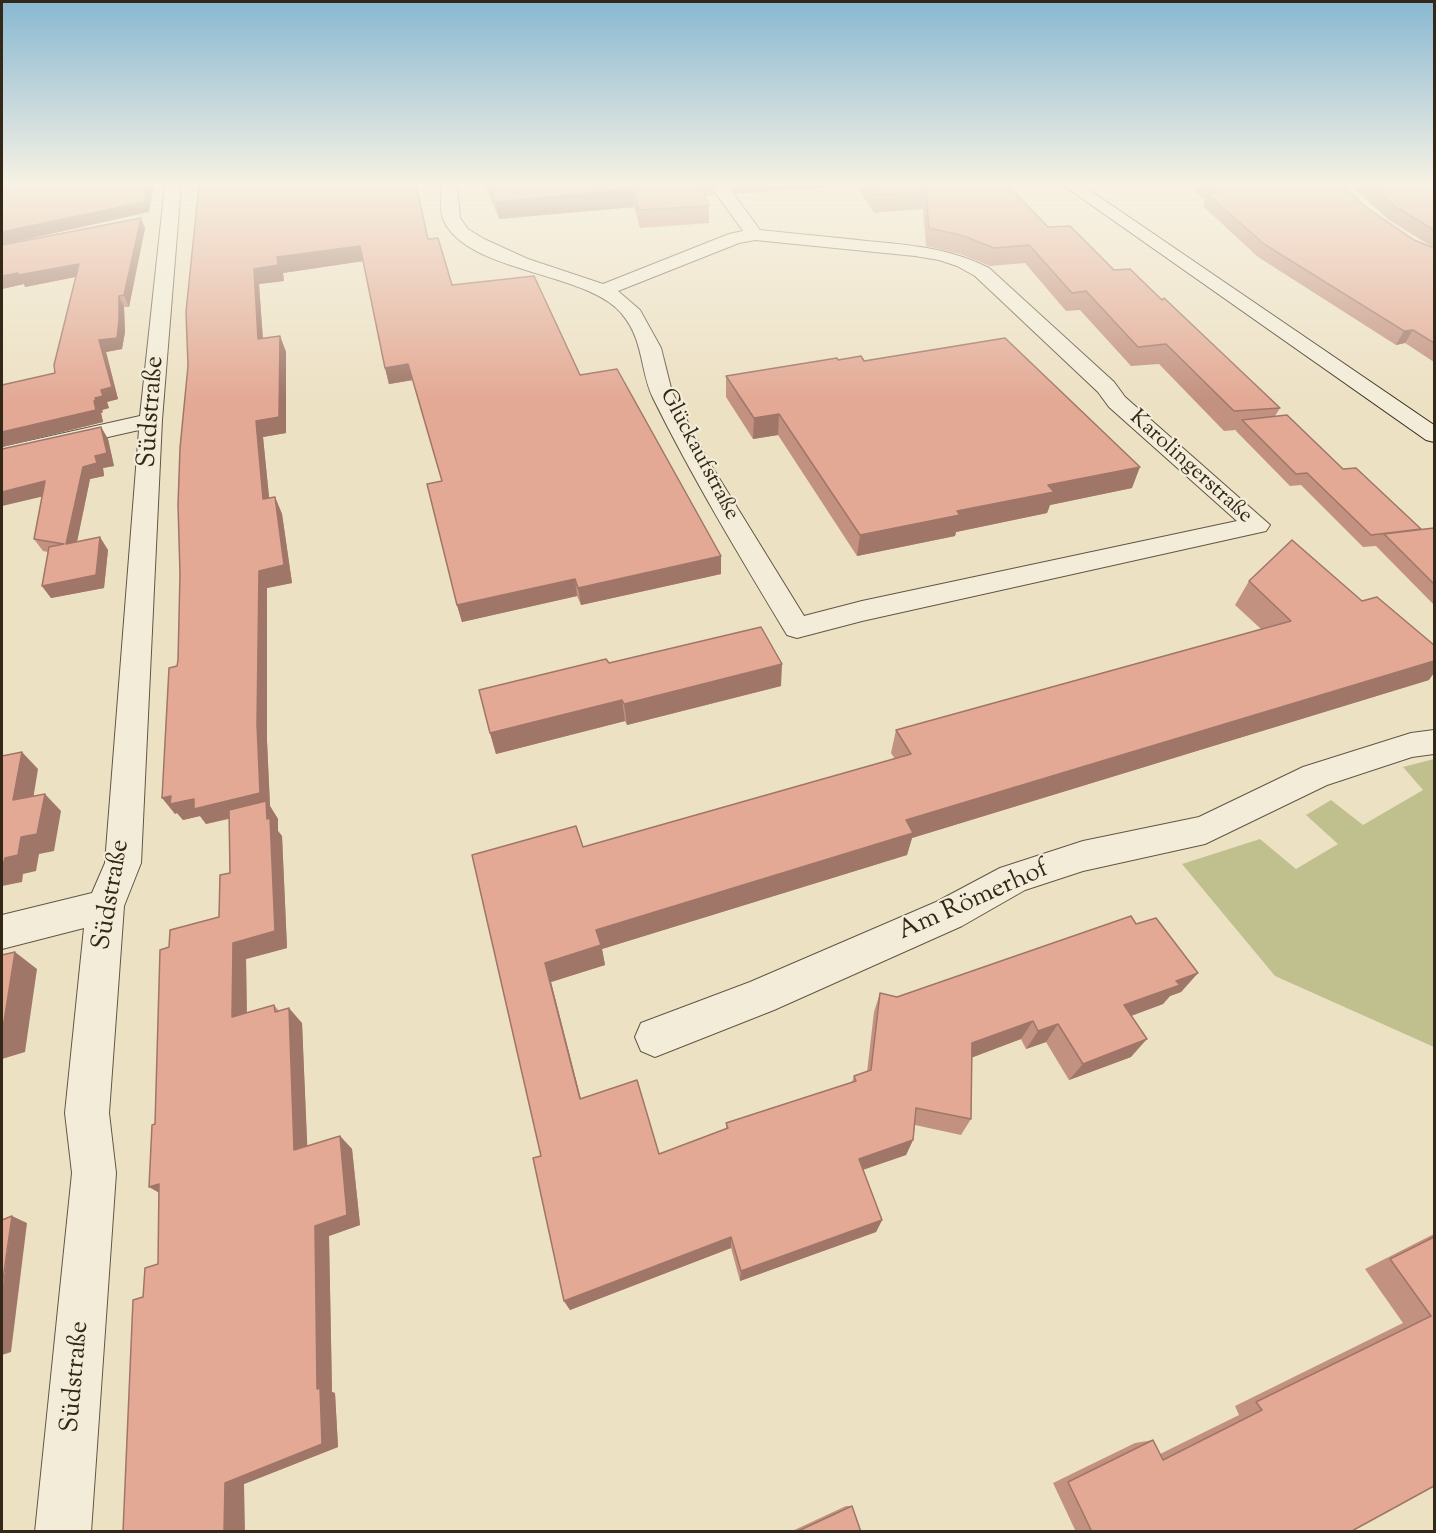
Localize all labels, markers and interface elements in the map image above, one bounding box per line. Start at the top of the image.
street label: Südstraße [134,355,172,469]
street label: Glückaufstraße [652,385,744,525]
street label: Karolingerstraße [1123,406,1257,530]
street label: Südstraße [88,837,138,953]
street label: Am Römerhof [894,855,1054,949]
street label: Südstraße [57,1320,97,1434]

